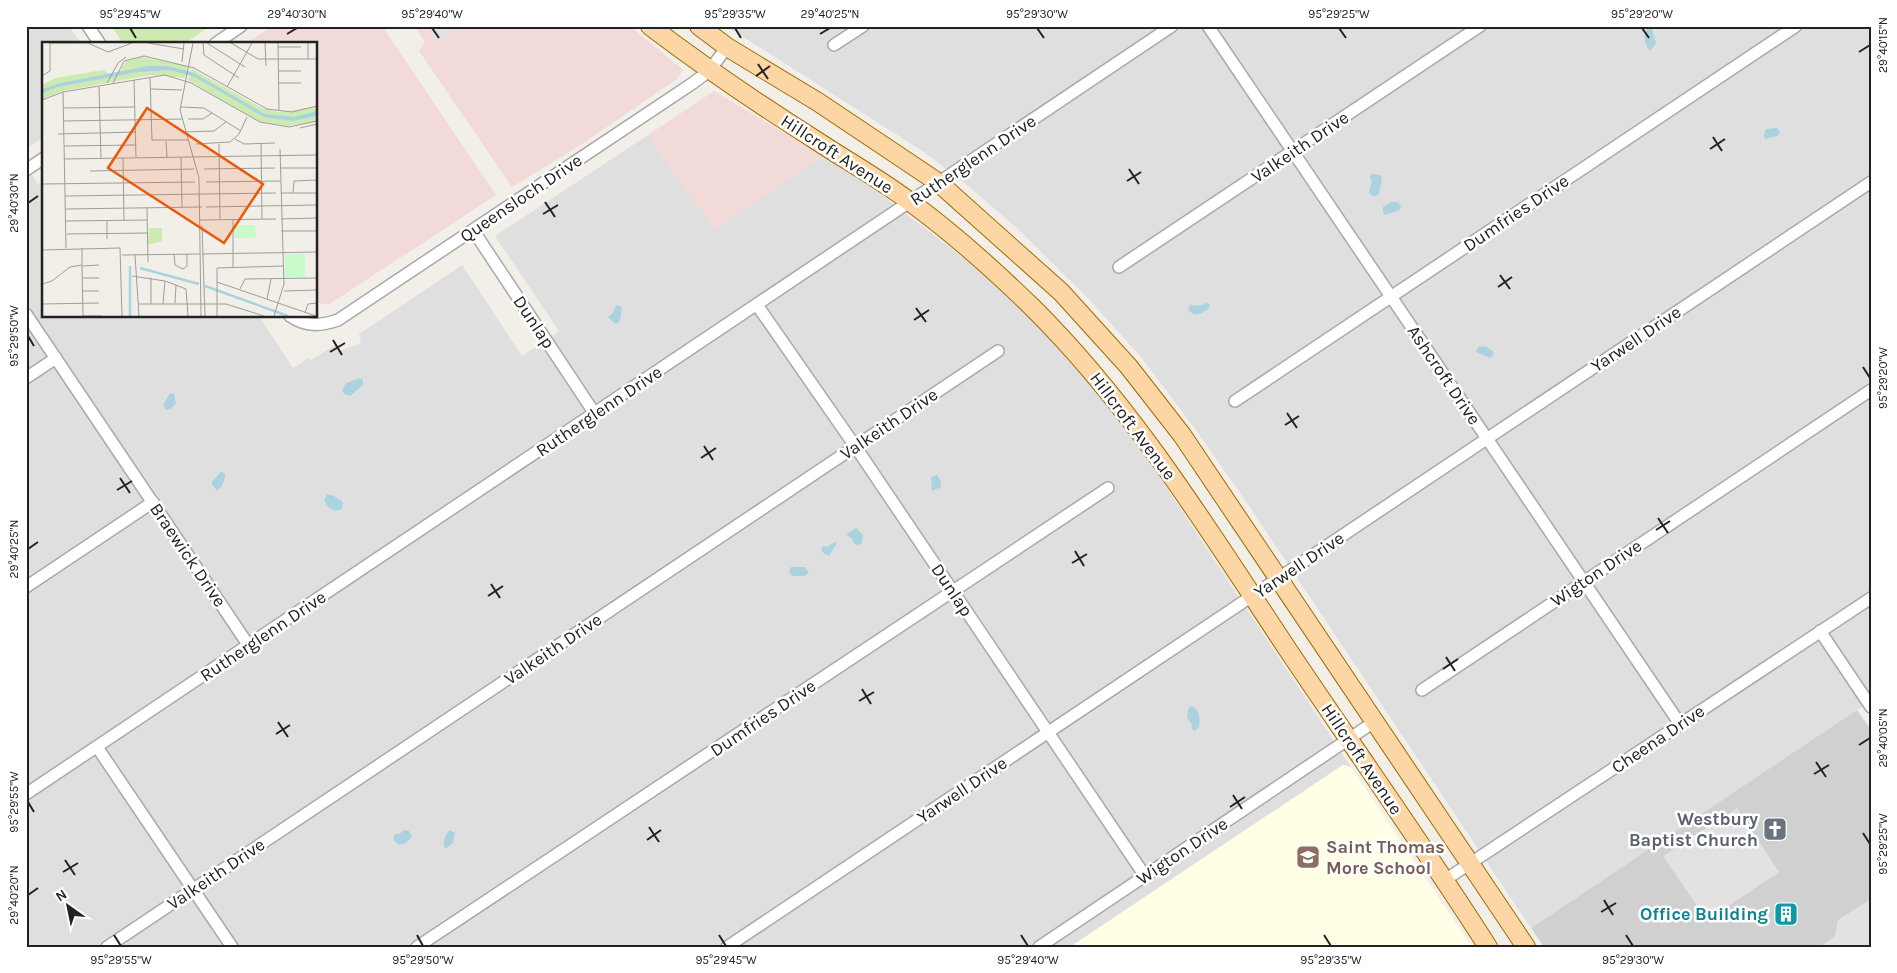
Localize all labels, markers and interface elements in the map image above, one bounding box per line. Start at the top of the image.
text: 95°29'45"W [99,7,161,21]
text: 29°40'30"N [267,7,327,21]
text: 95°29'40"W [401,7,463,21]
text: 95°29'35"W [704,7,766,21]
text: 29°40'25"N [800,7,860,21]
text: 95°29'30"W [1006,7,1068,21]
text: 95°29'25"W [1308,7,1370,21]
text: 95°29'20"W [1611,7,1673,21]
text: 29°40'15"N [1876,17,1890,73]
inset map [42,42,318,318]
street label: Valkeith Drive [1247,106,1353,188]
street label: Hillcroft Avenue [777,109,897,199]
street label: Rutherglenn Drive [906,110,1040,210]
street label: Queensloch Drive [456,149,586,247]
street label: Dumfries Drive [1459,170,1573,256]
text: 29°40'30"N [7,173,21,233]
street label: Dunlap [508,291,560,353]
street label: Yarwell Drive [1587,301,1685,377]
text: 95°29'50"W [7,305,21,367]
street label: Ashcroft Drive [1403,321,1485,429]
text: 95°29'20"W [1876,347,1890,409]
street label: Rutherglenn Drive [532,361,666,461]
street label: Hillcroft Avenue [1085,368,1181,484]
street label: Valkeith Drive [836,383,942,465]
street label: Braewick Drive [145,499,231,611]
text: 29°40'25"N [7,519,21,579]
street label: Yarwell Drive [1250,527,1348,603]
street label: Wigton Drive [1546,534,1646,612]
street label: Dunlap [926,559,978,621]
street label: Rutherglenn Drive [196,586,330,686]
street label: Valkeith Drive [500,608,606,690]
street label: Dumfries Drive [706,675,820,761]
street label: Hillcroft Avenue [1317,699,1407,819]
street label: Cheena Drive [1607,700,1709,778]
text: 29°40'05"N [1876,708,1890,768]
street label: Yarwell Drive [913,752,1011,828]
text: 95°29'55"W [7,771,21,833]
place label: Westbury Baptist Church [1629,808,1758,851]
street label: Wigton Drive [1132,812,1232,890]
text: 95°29'25"W [1876,813,1890,875]
church icon: Westbury Baptist Church [1762,816,1788,842]
street label: Valkeith Drive [163,833,269,915]
place label: Saint Thomas More School [1326,836,1445,879]
school or university icon: Saint Thomas More School [1295,844,1321,870]
text: 29°40'20"N [7,865,21,925]
north arrow [42,880,92,930]
text: N [52,886,70,905]
building icon: Office Building [1773,901,1799,927]
place label: Office Building [1640,903,1769,925]
text: 95°29'55"W [90,953,152,967]
text: 95°29'50"W [392,953,454,967]
text: 95°29'45"W [695,953,757,967]
text: 95°29'40"W [997,953,1059,967]
text: 95°29'35"W [1300,953,1362,967]
text: 95°29'30"W [1602,953,1664,967]

